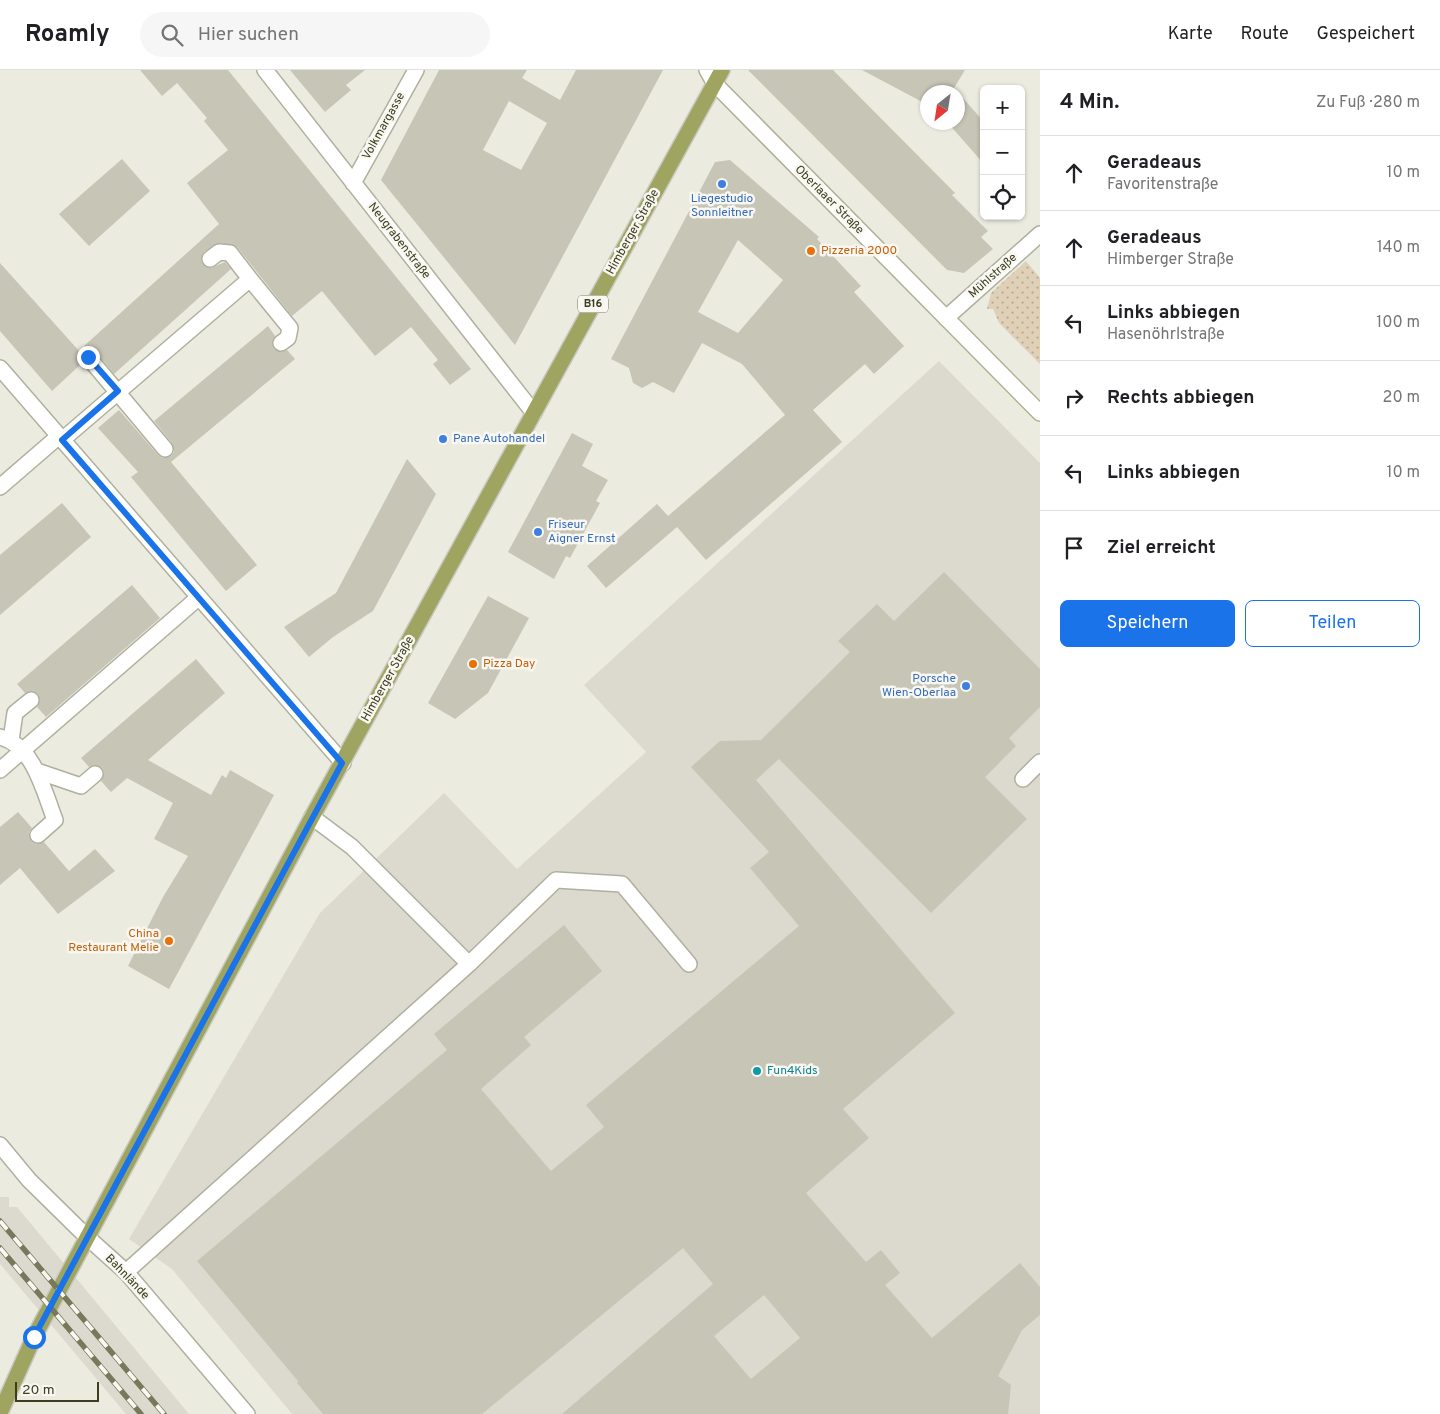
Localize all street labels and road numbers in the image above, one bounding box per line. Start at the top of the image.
street label: Volkmargasse [359,89,409,163]
street label: Oberlaaer Straße [791,162,867,238]
street label: Himberger Straße [603,186,663,278]
street label: Neugrabenstraße [364,199,434,283]
street label: Mühlstraße [965,250,1021,302]
road number: B16 [578,295,608,312]
street label: Himberger Straße [358,633,418,725]
street label: Bahnlände [101,1251,153,1303]

